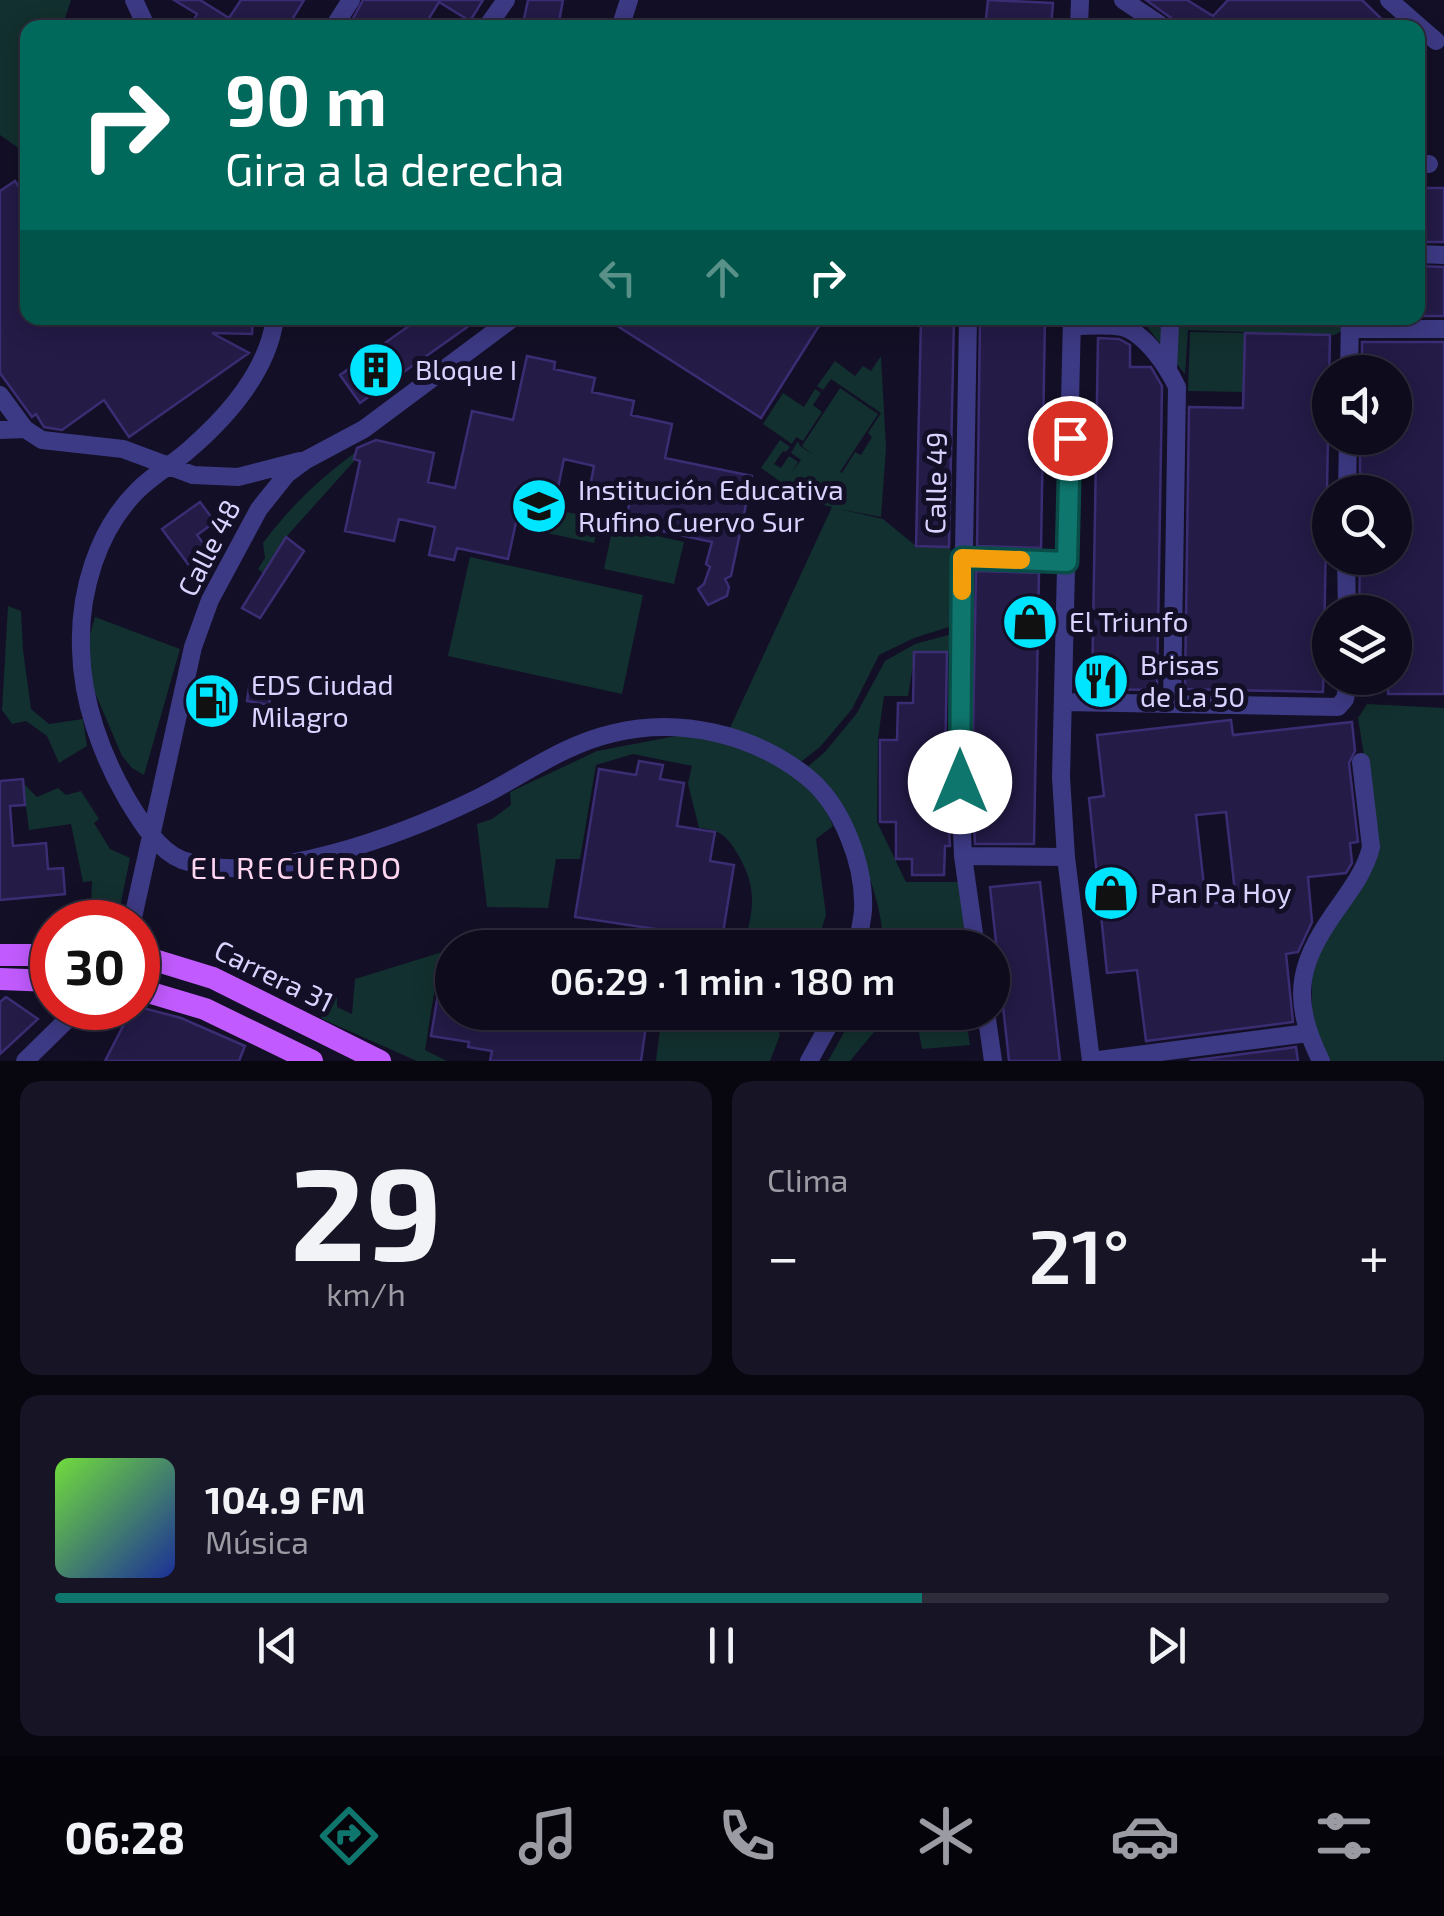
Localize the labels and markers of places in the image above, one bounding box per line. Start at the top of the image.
building icon: Bloque I [346,340,406,400]
place label: Bloque I [415,352,517,386]
pin [1028,396,1113,481]
place label: Institución Educativa Rufino Cuervo Sur [578,472,844,538]
school or university icon: Institución Educativa Rufino Cuervo Sur [509,476,569,536]
shop icon: El Triunfo [1000,592,1060,652]
place label: El Triunfo [1069,604,1188,638]
place label: Brisas de La 50 [1140,647,1245,713]
restaurant icon: Brisas de La 50 [1071,651,1131,711]
place label: EDS Ciudad Milagro [251,667,394,733]
fuel station icon: EDS Ciudad Milagro [182,671,242,731]
shop icon: Pan Pa Hoy [1081,863,1141,923]
place label: Pan Pa Hoy [1150,875,1292,909]

